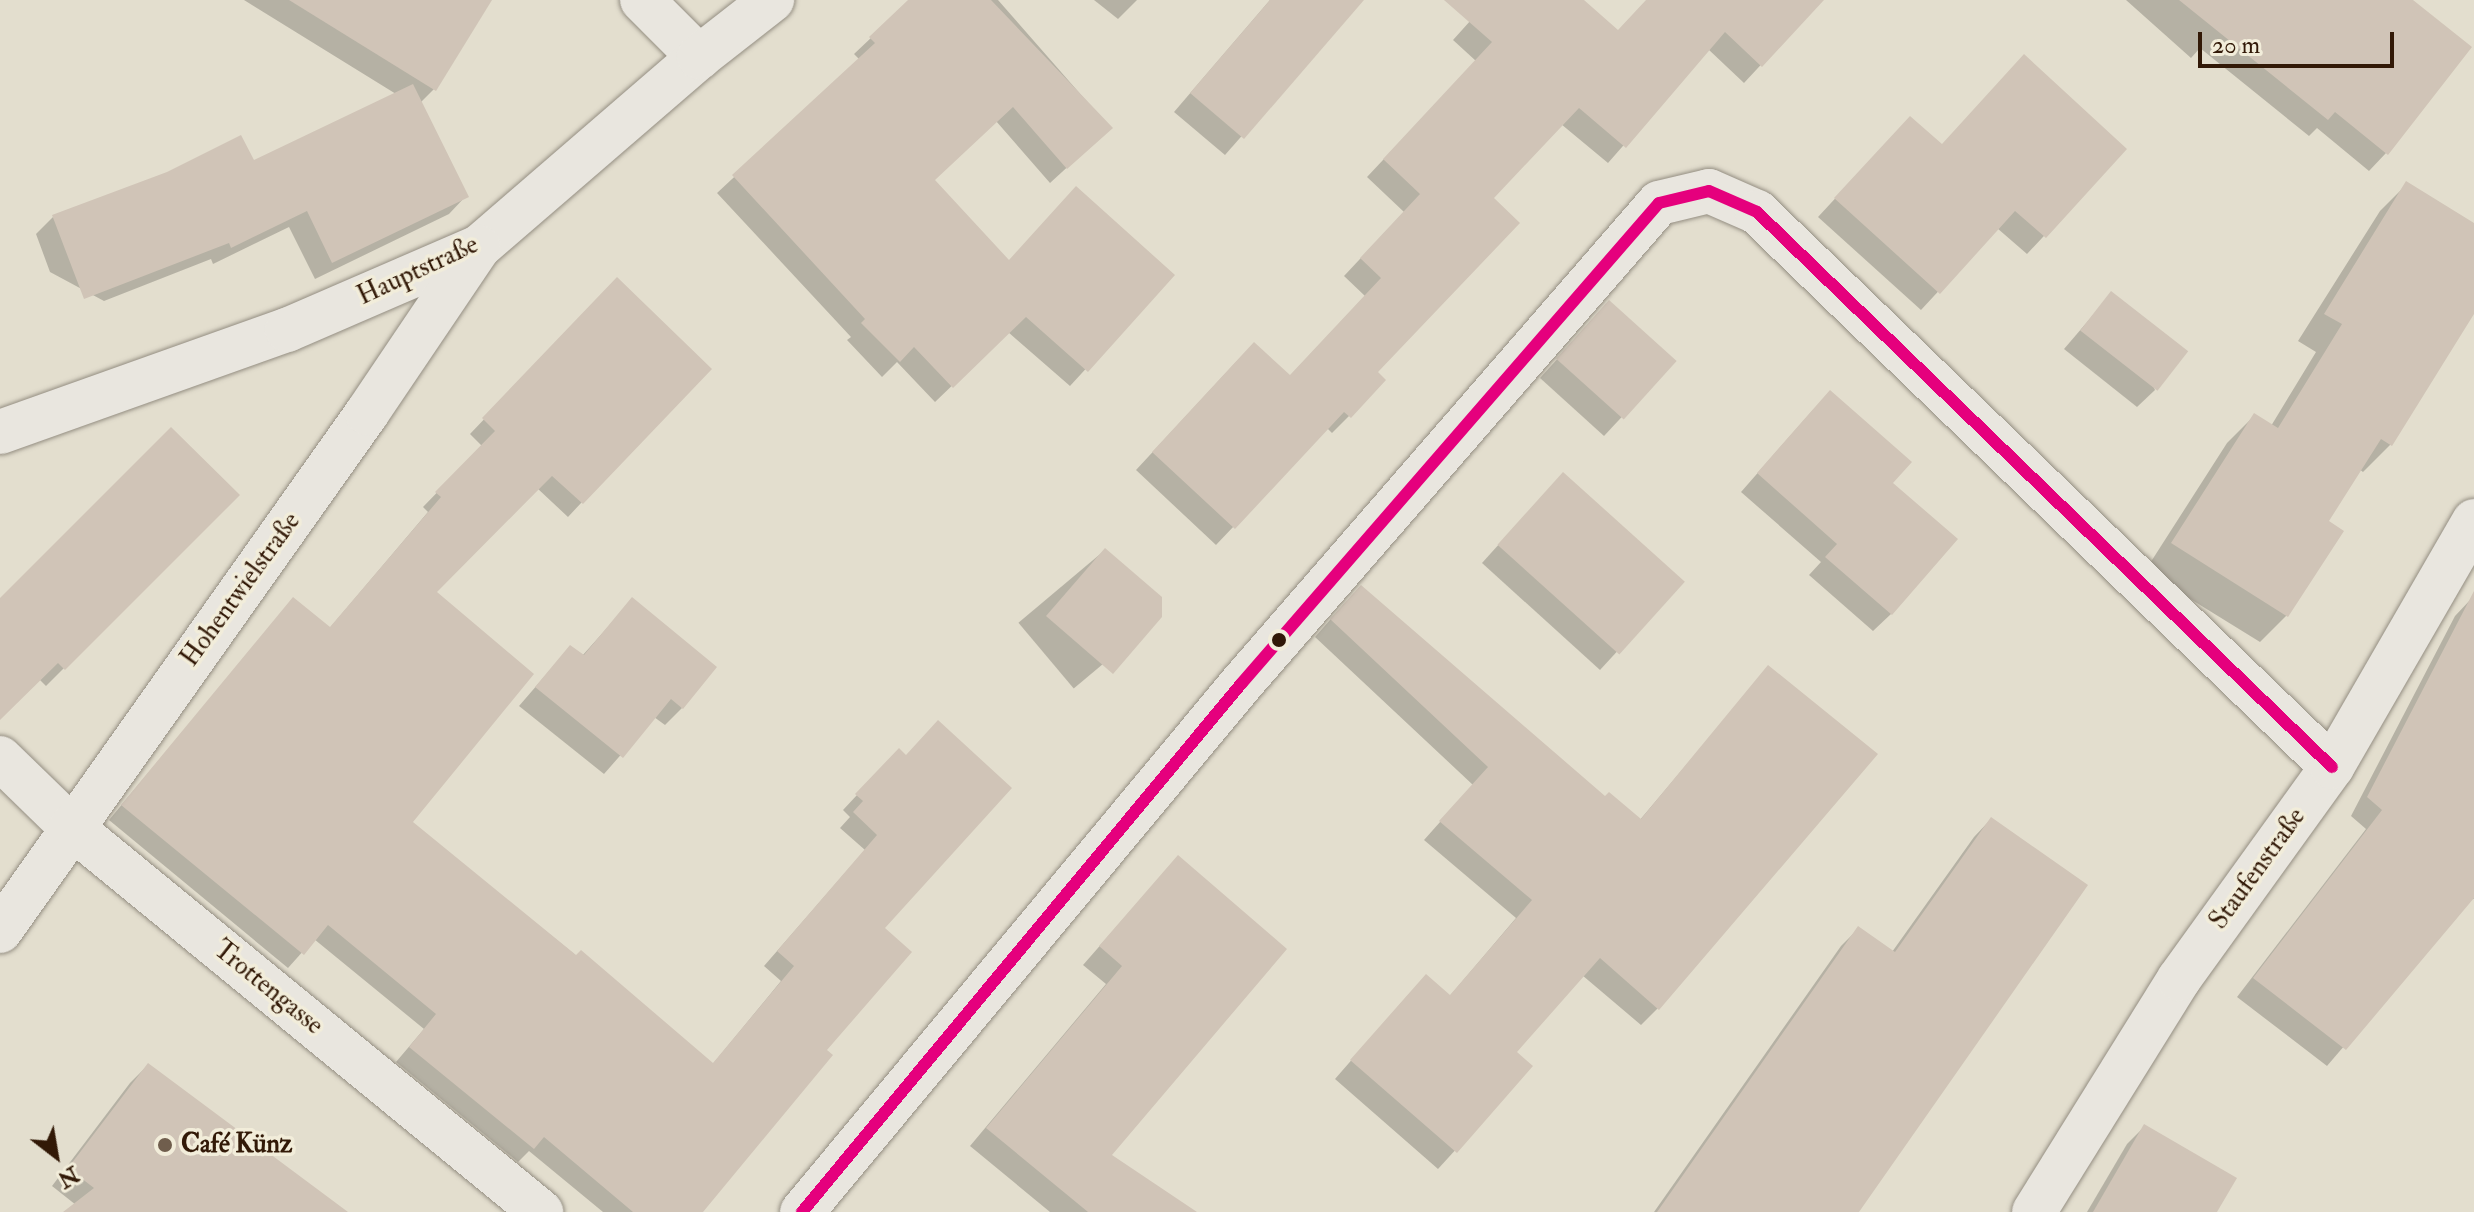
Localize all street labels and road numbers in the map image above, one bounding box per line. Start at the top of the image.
street label: Hauptstraße [353,229,483,313]
street label: Hohentwielstraße [175,507,307,673]
street label: Staufenstraße [2204,802,2312,936]
street label: Trottengasse [207,934,329,1042]

